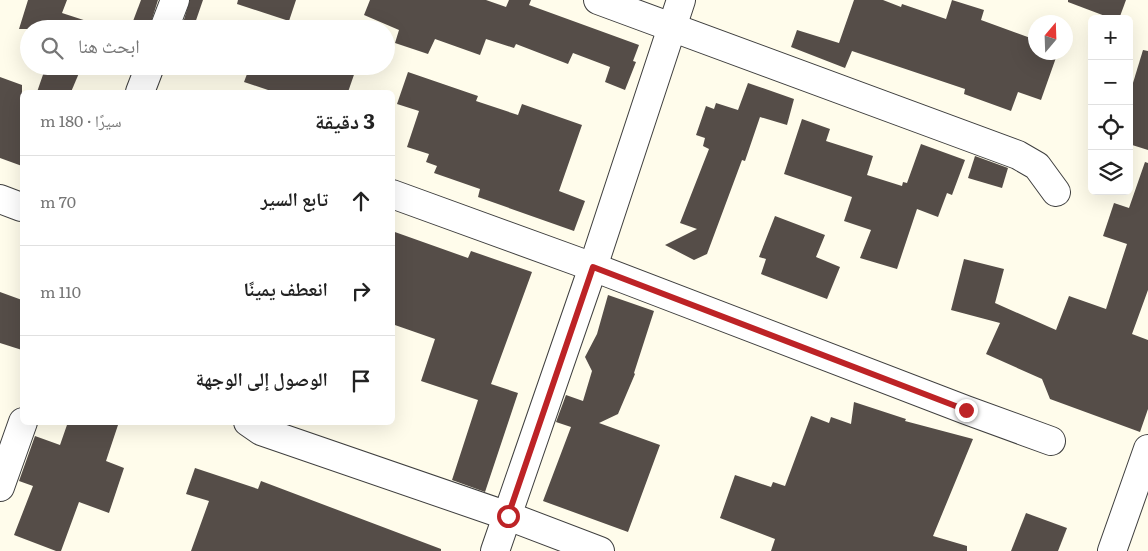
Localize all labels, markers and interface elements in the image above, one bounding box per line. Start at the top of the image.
north arrow [1028,15,1073,60]
map controls [1088,15,1133,195]
button: + [1088,15,1133,60]
search box [20,20,395,75]
text: ابحث هنا [78,31,140,59]
icon: search [38,34,66,62]
button: − [1088,60,1133,105]
text: 3 دقيقة [315,104,375,135]
button: locate [1088,105,1133,150]
text: سيرًا · 180 m [40,108,122,132]
button: layers [1088,150,1133,195]
text: تابع السير [261,184,328,212]
icon: ahead [347,187,375,215]
text: 70 m [40,189,76,213]
text: انعطف يمينًا [244,274,328,302]
icon: right [347,277,375,305]
text: 110 m [40,279,81,303]
text: الوصول إلى الوجهة [195,364,328,392]
icon: arrive [347,367,375,395]
route end [955,399,978,422]
route start [497,505,520,528]

